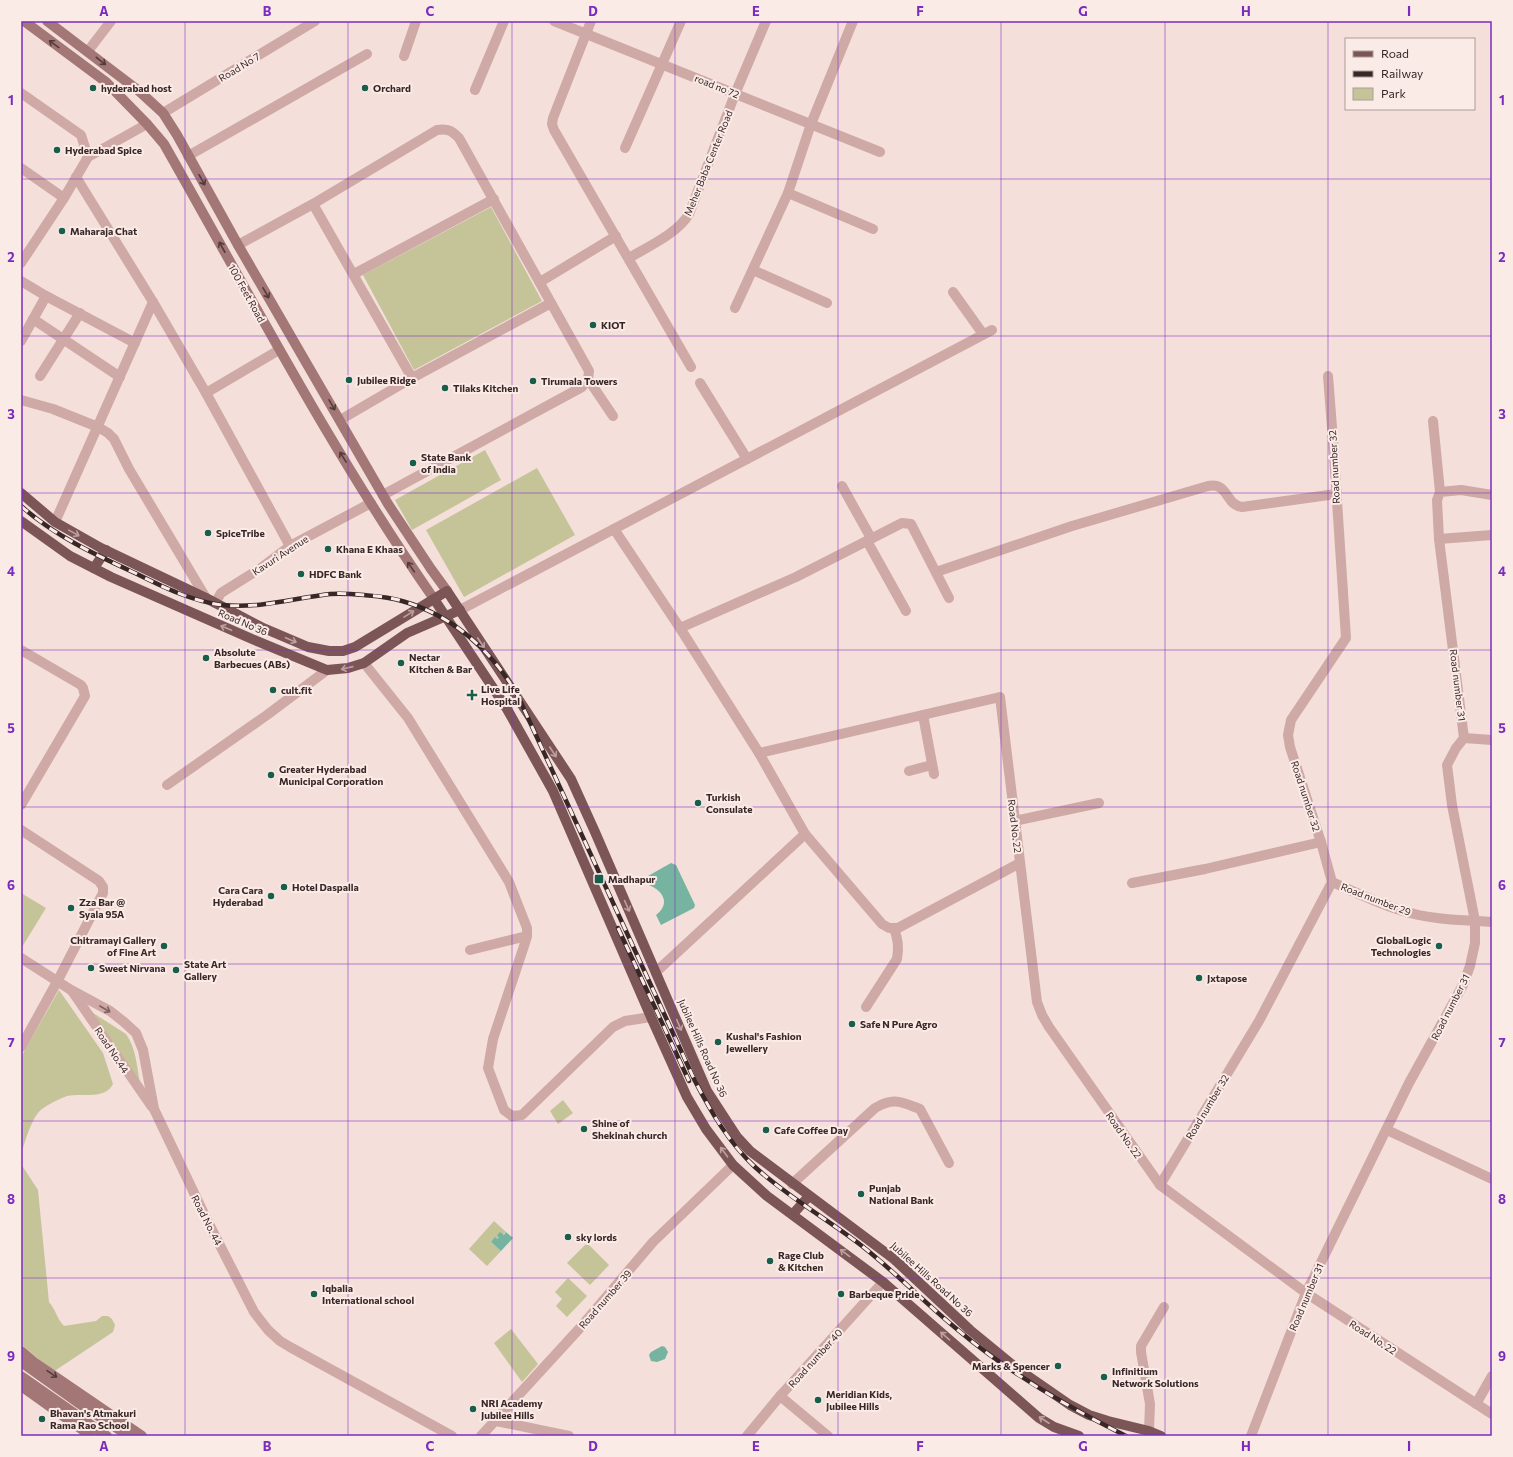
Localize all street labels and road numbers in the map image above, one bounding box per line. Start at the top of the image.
street label: Road No 7 [216,50,262,84]
street label: road no 72 [693,72,742,101]
street label: Meher Baba Center Road [681,108,735,218]
street label: 100 Feet Road [226,262,268,324]
street label: Road number 32 [1326,429,1342,504]
street label: Kavuri Avenue [250,532,310,578]
street label: Road No 36 [216,606,270,638]
street label: Road number 31 [1448,648,1468,722]
street label: Road number 32 [1289,759,1323,833]
street label: Road No. 22 [1006,799,1024,854]
street label: Road number 29 [1339,880,1413,918]
street label: Road number 31 [1428,972,1472,1042]
street label: Jubilee Hills Road No 36 [676,997,730,1099]
street label: Road No.44 [92,1025,132,1075]
street label: Road number 32 [1183,1072,1231,1142]
street label: Road No. 22 [1104,1109,1145,1161]
street label: Road No. 44 [189,1193,225,1247]
street label: Jubilee Hills Road No 36 [889,1239,975,1319]
street label: Road number 31 [1286,1261,1326,1333]
street label: Road number 39 [576,1267,634,1331]
street label: Road No. 22 [1347,1317,1399,1357]
street label: Road number 40 [785,1326,845,1390]

